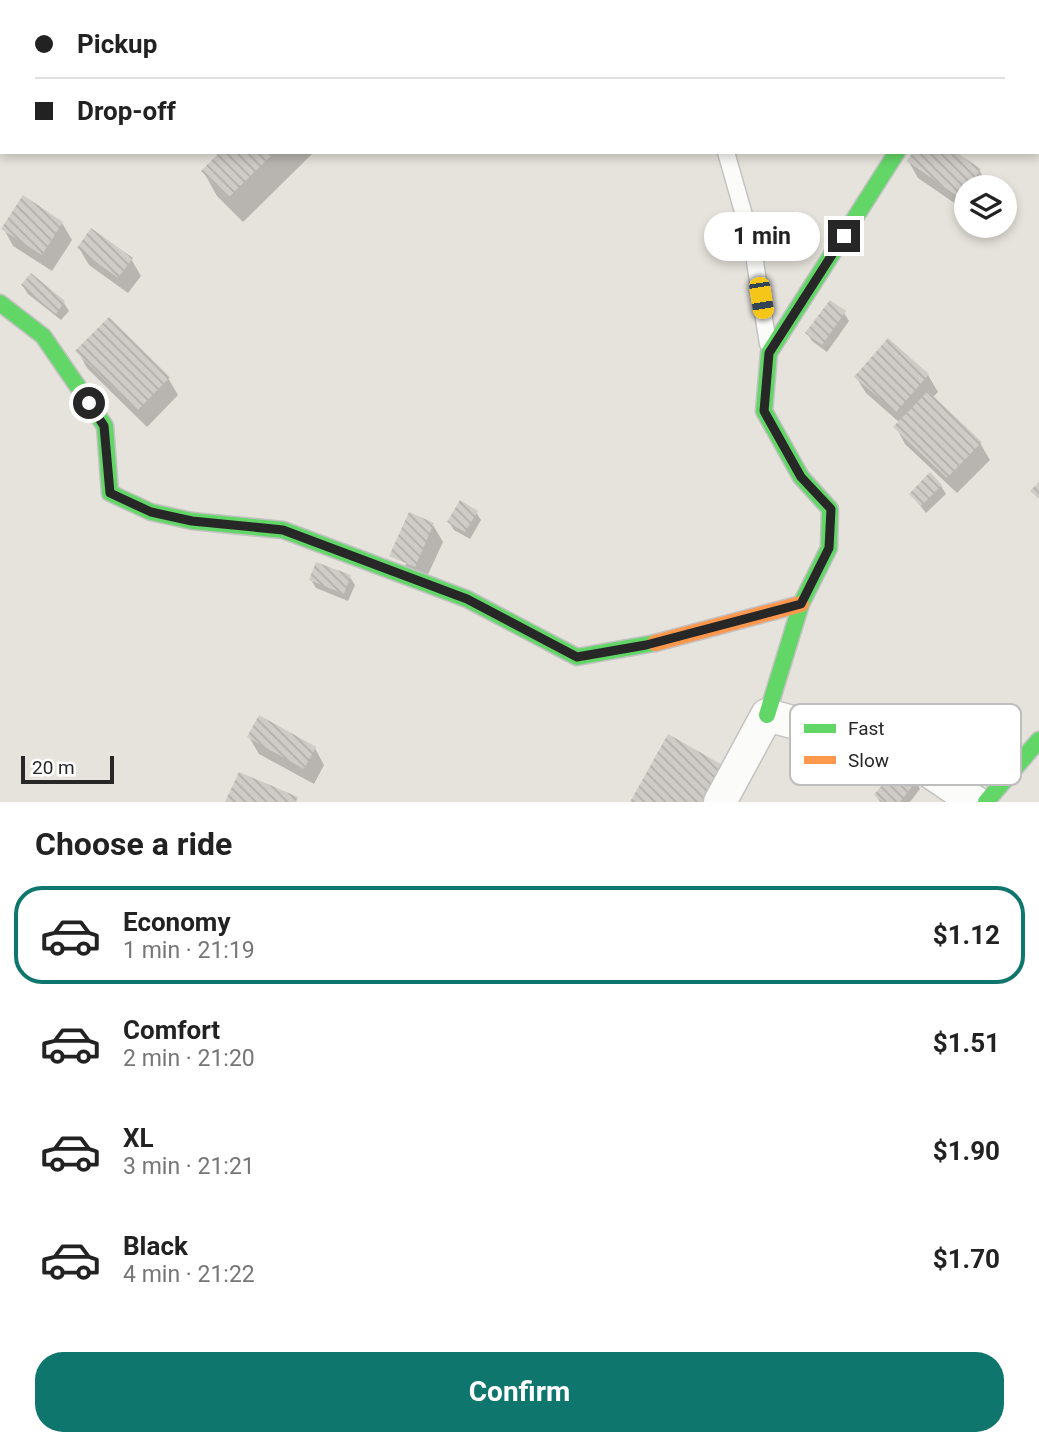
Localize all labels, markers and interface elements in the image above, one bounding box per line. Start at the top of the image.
text: Pickup [77,29,157,59]
text: Drop-off [77,96,176,126]
map controls [954,175,1017,238]
button: layers [954,175,1017,238]
callout: 1 min [704,212,820,260]
route end [828,220,860,252]
text: 1 min [733,223,791,250]
car [748,276,775,320]
route start [73,387,105,419]
legend [790,704,1021,785]
text: Fast [848,717,885,740]
text: Slow [848,749,889,772]
scale bar [21,753,114,785]
text: 20 m [32,756,75,779]
text: Choose a ride [35,825,232,863]
icon: car [39,904,102,967]
text: Economy [123,907,230,937]
text: $1.12 [933,920,1000,950]
text: 1 min · 21:19 [123,937,255,964]
icon: car [39,1012,102,1075]
text: Comfort [123,1015,220,1045]
text: $1.51 [933,1028,1000,1058]
text: 2 min · 21:20 [123,1045,255,1072]
icon: car [39,1120,102,1183]
text: XL [123,1123,154,1153]
text: $1.90 [933,1136,1000,1166]
text: 3 min · 21:21 [123,1153,255,1180]
icon: car [39,1228,102,1291]
text: Black [123,1231,188,1261]
text: $1.70 [933,1244,1000,1274]
text: 4 min · 21:22 [123,1261,255,1288]
button: Confirm [35,1352,1004,1432]

